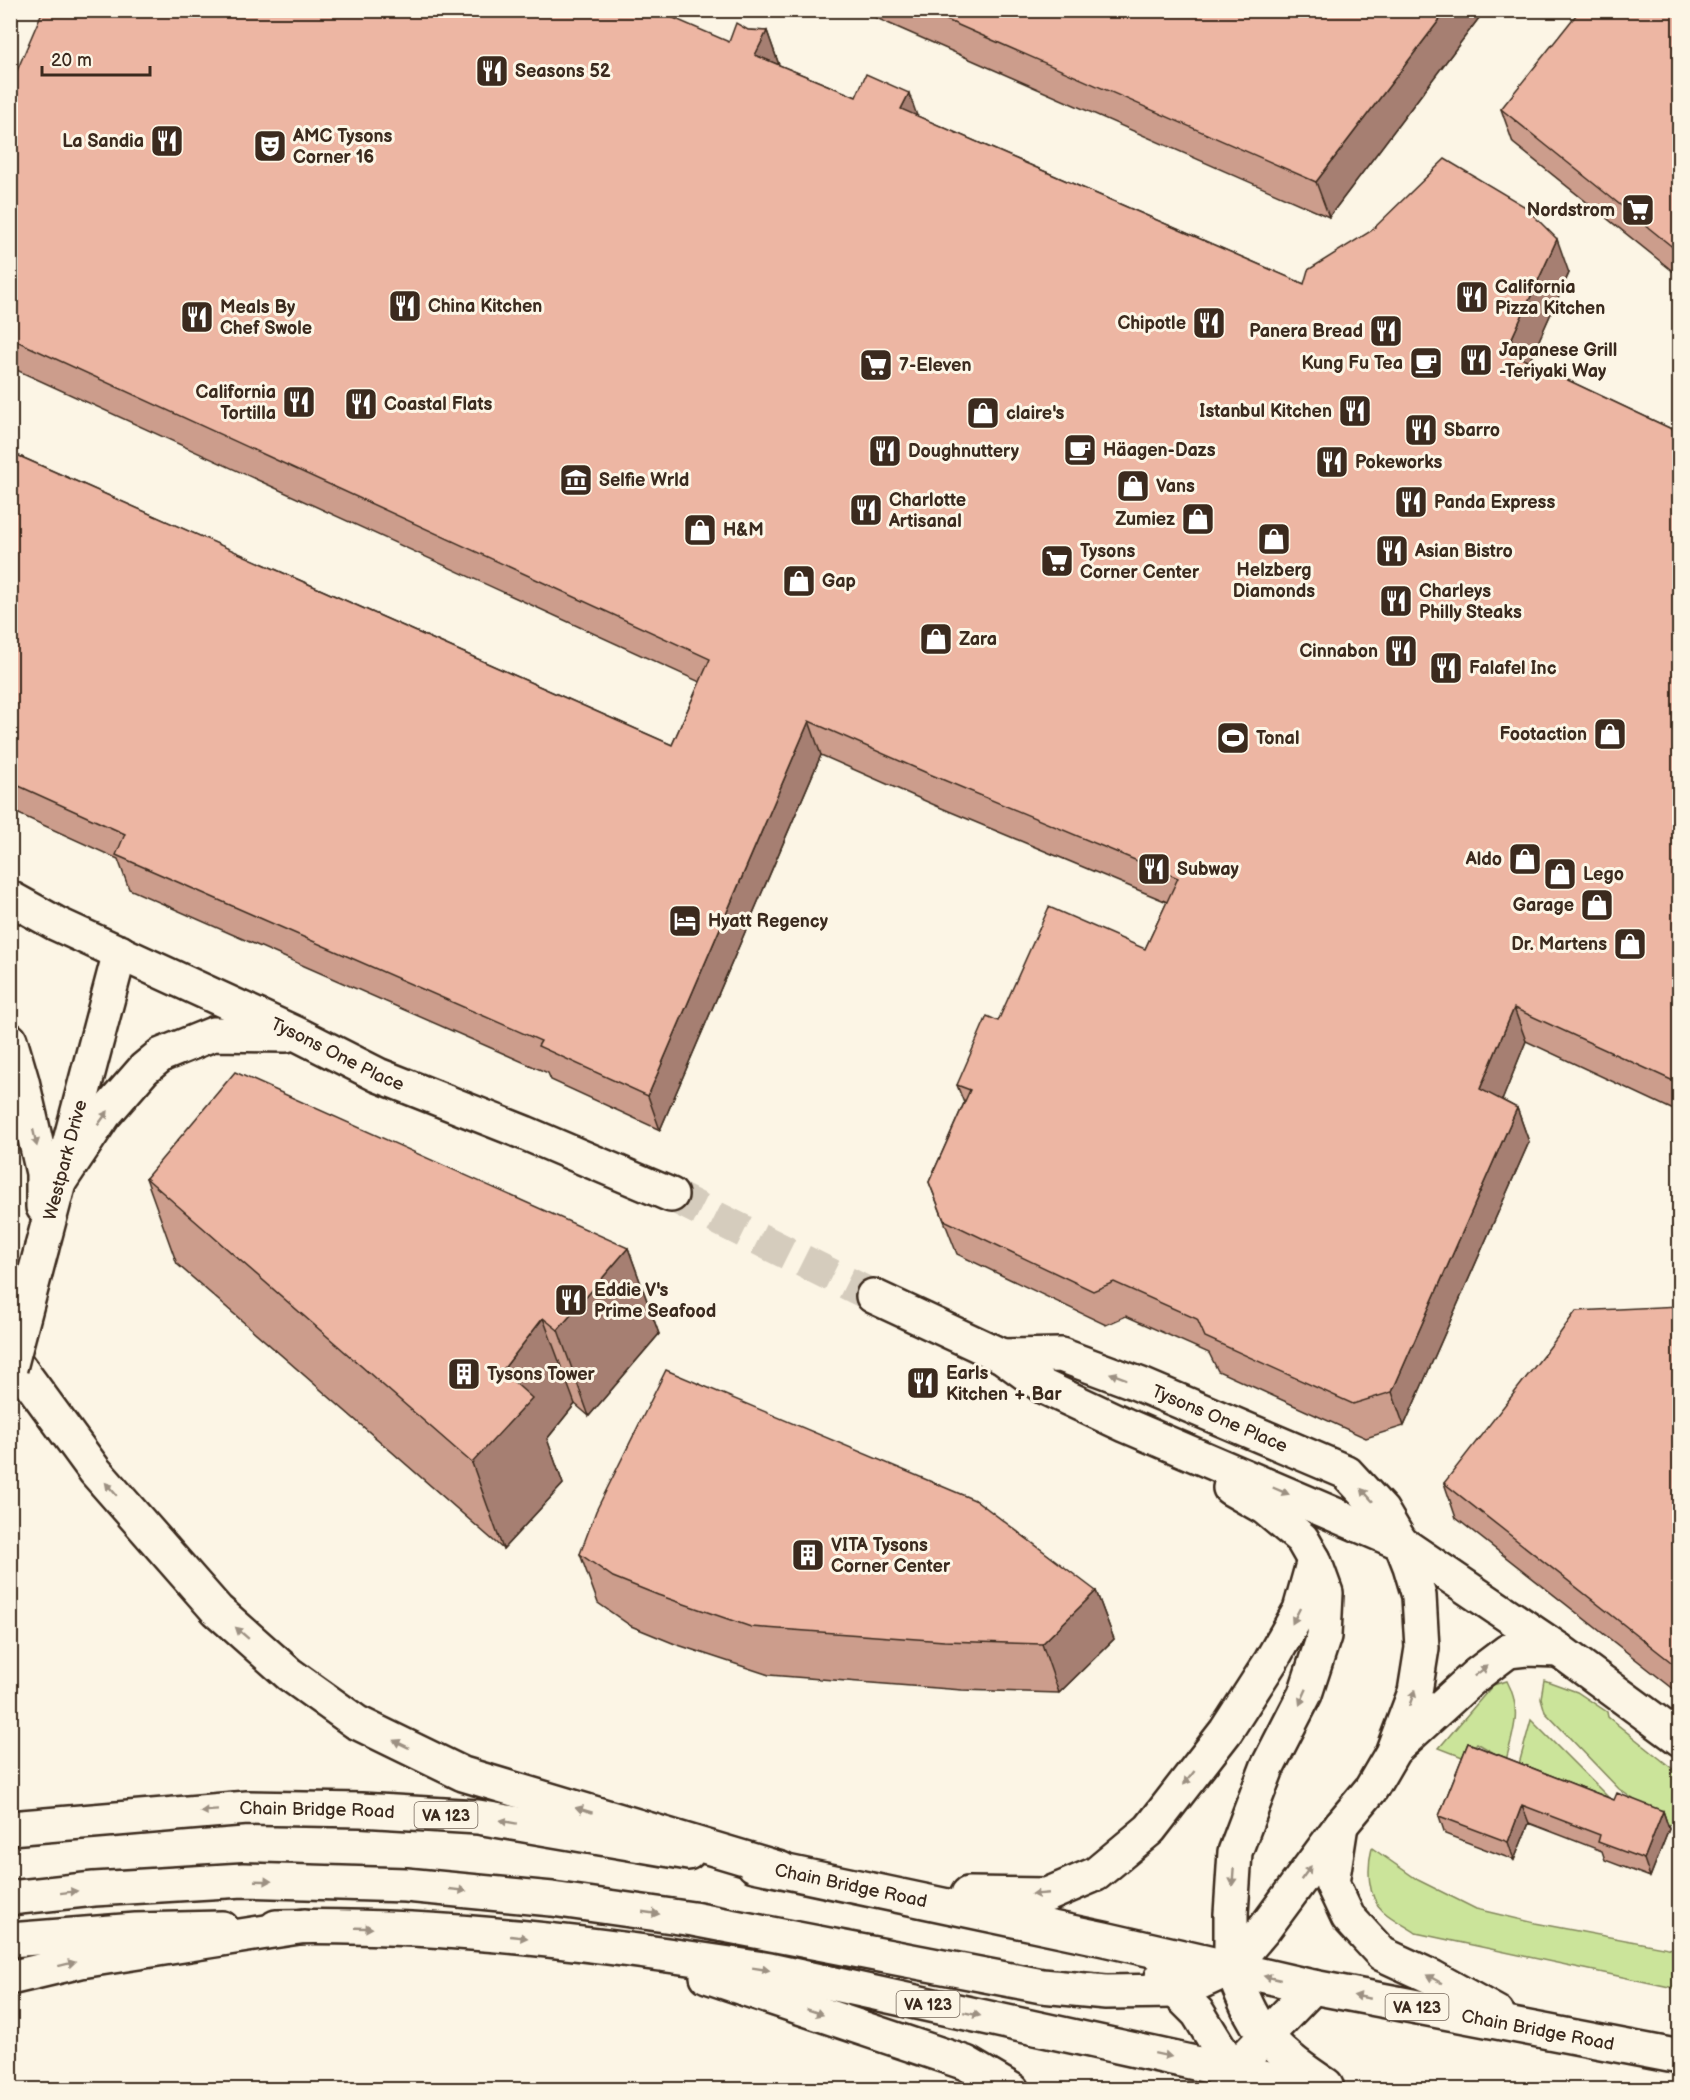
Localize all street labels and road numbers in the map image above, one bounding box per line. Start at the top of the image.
street label: Tysons One Place [267,1014,407,1095]
street label: Westpark Drive [40,1097,92,1223]
street label: Tysons One Place [1149,1381,1291,1457]
street label: Chain Bridge Road [239,1798,395,1823]
road number: VA 123 [414,1802,478,1828]
street label: Chain Bridge Road [773,1860,929,1912]
road number: VA 123 [896,1991,960,2017]
road number: VA 123 [1386,1994,1448,2020]
street label: Chain Bridge Road [1459,2006,1616,2055]

